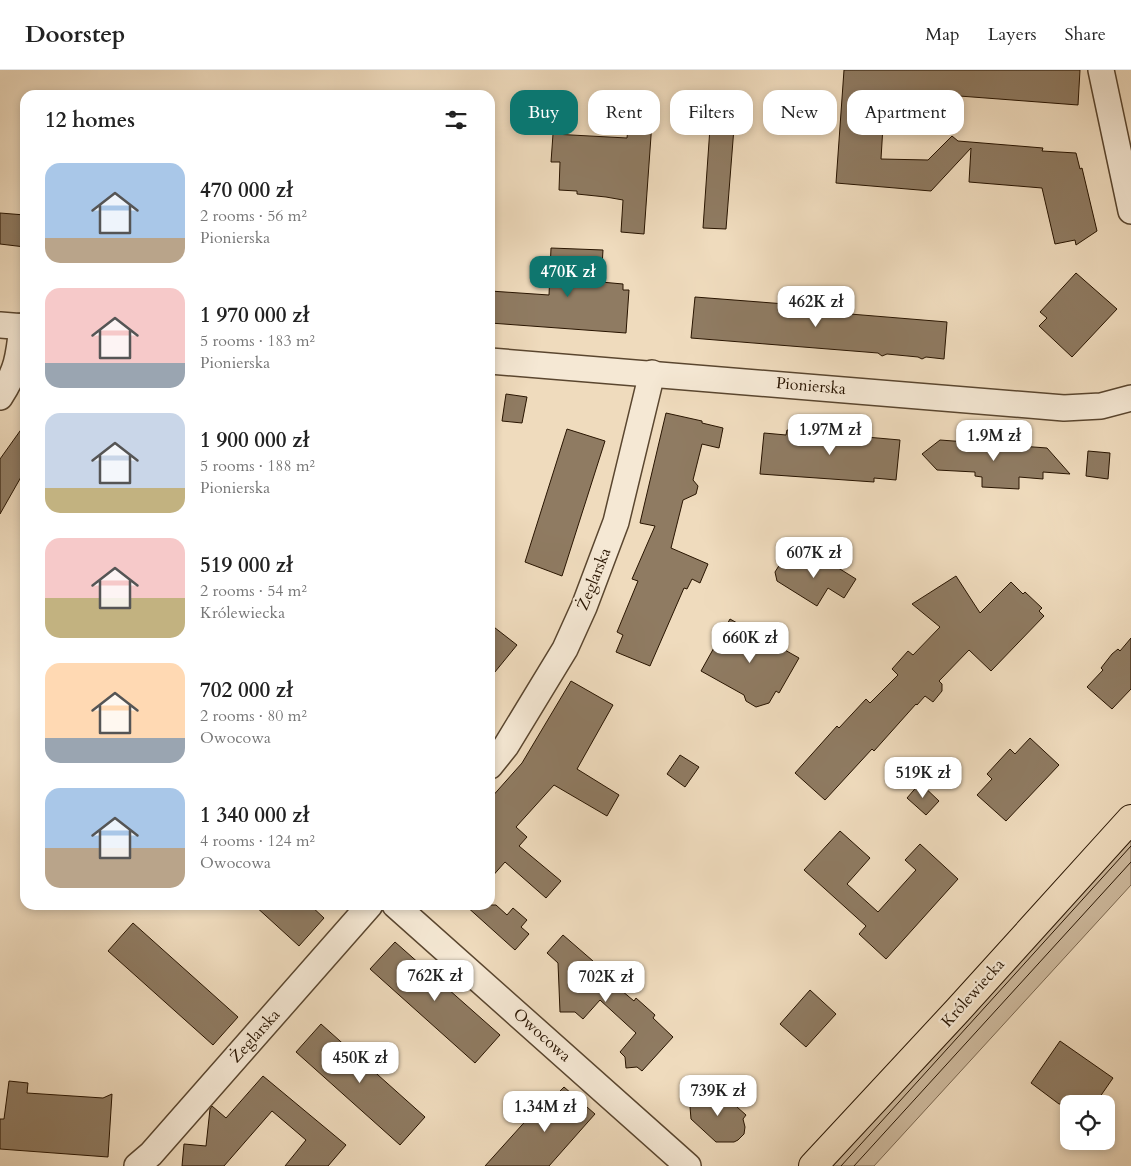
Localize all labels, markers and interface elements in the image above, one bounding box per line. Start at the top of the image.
text: Doorstep [25,18,125,51]
text: Map [925,22,960,47]
text: Layers [988,22,1037,47]
text: Share [1065,22,1106,47]
chip: Buy [510,90,578,135]
chip: Rent [588,90,660,135]
chip: Filters [670,90,753,135]
chip: New [763,90,837,135]
chip: Apartment [847,90,964,135]
text: 12 homes [45,106,135,135]
icon: filters [442,106,470,134]
text: 470 000 zł [200,176,293,205]
icon: home [85,183,145,243]
text: 2 rooms · 56 m² [200,205,307,227]
text: Pionierska [200,227,270,249]
pin: 470K zł [522,256,614,298]
text: 470K zł [541,261,595,283]
pin: 462K zł [770,286,862,328]
text: 462K zł [789,291,843,313]
text: 1 970 000 zł [200,301,309,330]
icon: home [85,308,145,368]
text: 5 rooms · 183 m² [200,330,315,352]
text: Pionierska [200,352,270,374]
street label: Pionierska [775,372,847,400]
pin: 1.97M zł [778,414,882,456]
text: 1.97M zł [799,419,861,441]
pin: 1.9M zł [948,420,1040,462]
text: 1.9M zł [967,425,1021,447]
text: 1 900 000 zł [200,426,309,455]
icon: home [85,433,145,493]
text: 5 rooms · 188 m² [200,455,315,477]
text: Pionierska [200,477,270,499]
pin: 607K zł [768,536,860,579]
text: 607K zł [787,542,841,564]
street label: Żeglarska [572,545,616,613]
text: 519 000 zł [200,551,293,580]
icon: home [85,558,145,618]
text: 2 rooms · 54 m² [200,580,307,602]
text: Królewiecka [200,602,285,624]
pin: 660K zł [704,622,796,664]
text: 660K zł [723,627,777,649]
text: 702 000 zł [200,676,293,705]
icon: home [85,683,145,743]
text: 2 rooms · 80 m² [200,705,307,727]
text: Owocowa [200,727,271,749]
pin: 519K zł [877,756,969,799]
text: 519K zł [896,762,950,784]
text: 1 340 000 zł [200,801,309,830]
icon: home [85,808,145,868]
text: 4 rooms · 124 m² [200,830,315,852]
text: Owocowa [200,852,271,874]
street label: Królewiecka [936,954,1010,1032]
pin: 762K zł [389,960,481,1002]
pin: 702K zł [560,960,652,1003]
text: 762K zł [408,965,462,987]
text: 702K zł [579,966,633,988]
street label: Owocowa [508,1003,576,1067]
street label: Żeglarska [225,1004,285,1068]
pin: 450K zł [314,1042,406,1084]
text: 450K zł [333,1047,387,1069]
pin: 739K zł [672,1074,764,1117]
text: 739K zł [691,1080,745,1102]
pin: 1.34M zł [493,1090,597,1133]
map controls [1060,1095,1115,1150]
button: locate [1060,1095,1115,1150]
text: 1.34M zł [514,1096,576,1118]

